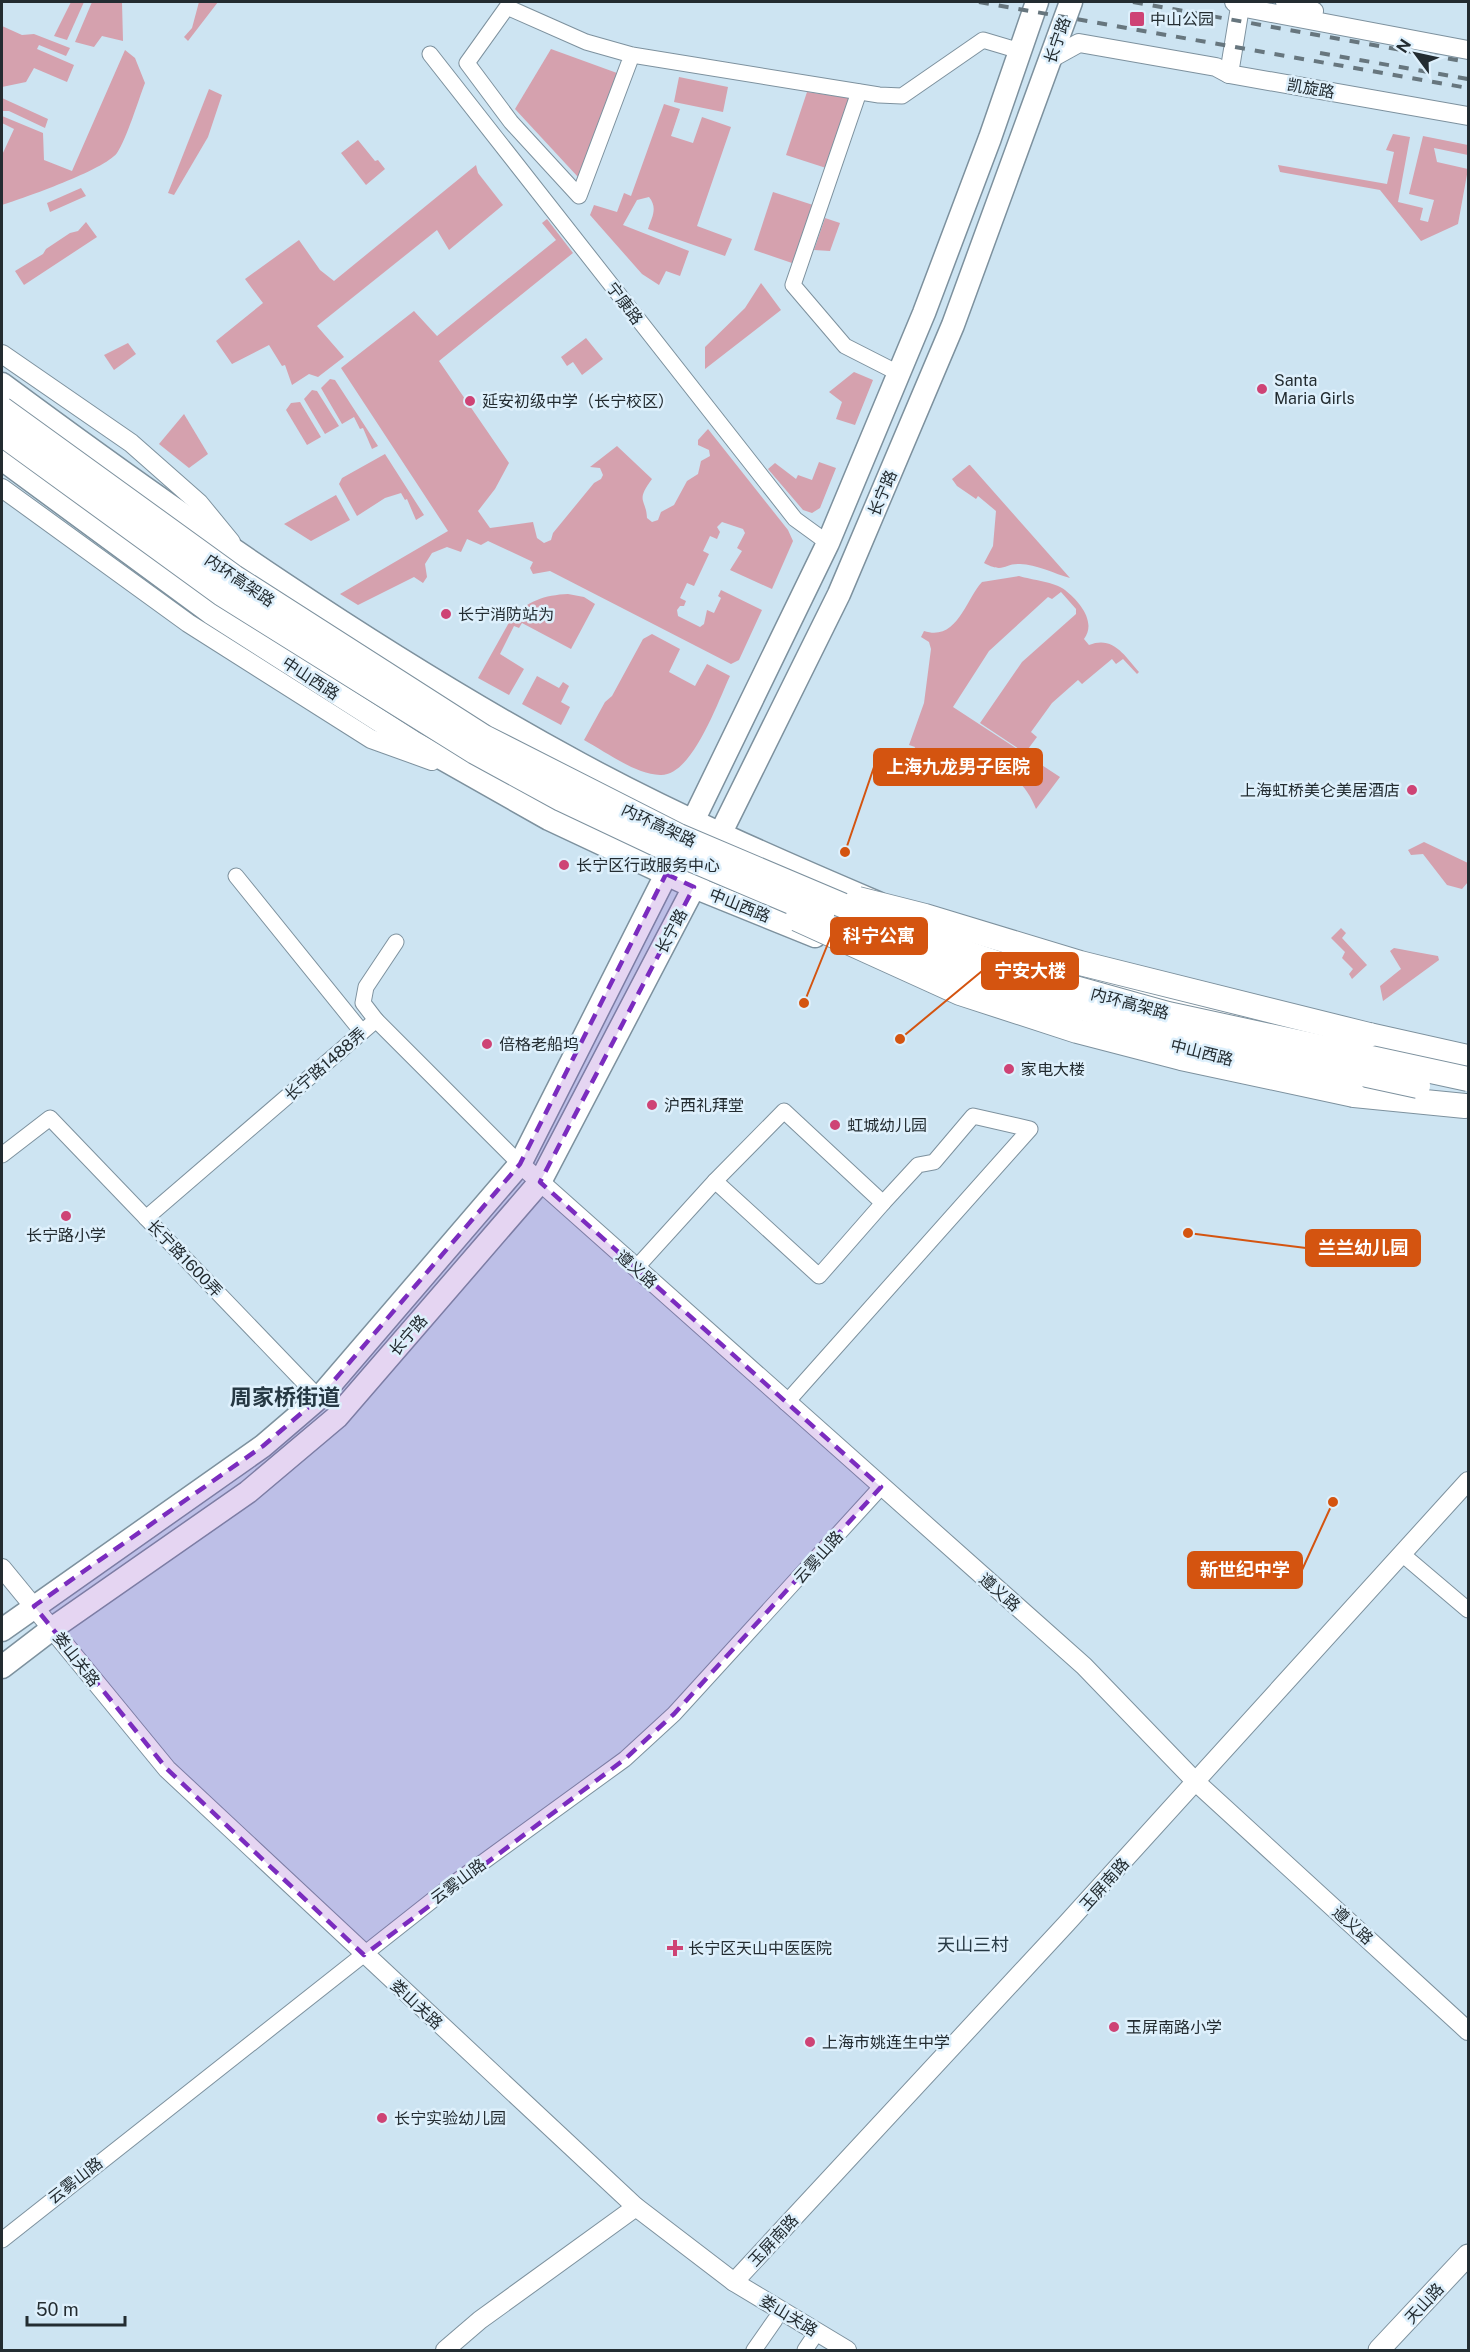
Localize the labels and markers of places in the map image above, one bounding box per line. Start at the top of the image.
marker: 中山公园 [1128,10,1146,28]
place label: 中山公园 [1150,10,1214,29]
place label: Santa Maria Girls [1274,371,1355,408]
marker: Santa Maria Girls [1255,382,1269,396]
place label: 延安初级中学（长宁校区） [482,392,674,411]
marker: 延安初级中学（长宁校区） [463,394,477,408]
place label: 长宁消防站为 [458,605,554,624]
marker: 长宁消防站为 [439,607,453,621]
callout: 上海九龙男子医院 [874,749,1042,785]
place label: 上海虹桥美仑美居酒店 [1240,781,1400,800]
marker: 上海虹桥美仑美居酒店 [1405,783,1419,797]
place label: 长宁区行政服务中心 [576,856,720,875]
marker: 长宁区行政服务中心 [557,858,571,872]
callout: 科宁公寓 [831,918,927,954]
callout: 宁安大楼 [982,953,1078,989]
place label: 倍格老船坞 [499,1035,579,1054]
marker: 倍格老船坞 [480,1037,494,1051]
place label: 家电大楼 [1021,1060,1085,1079]
marker: 家电大楼 [1002,1062,1016,1076]
place label: 沪西礼拜堂 [664,1096,744,1115]
marker: 沪西礼拜堂 [645,1098,659,1112]
place label: 虹城幼儿园 [847,1116,927,1135]
marker: 虹城幼儿园 [828,1118,842,1132]
marker: 长宁路小学 [59,1209,73,1223]
place label: 长宁路小学 [26,1226,106,1245]
callout: 兰兰幼儿园 [1306,1230,1420,1266]
callout: 新世纪中学 [1188,1552,1302,1588]
marker: 长宁区天山中医医院 [666,1939,684,1957]
place label: 长宁区天山中医医院 [688,1939,832,1958]
place label: 玉屏南路小学 [1126,2018,1222,2037]
marker: 玉屏南路小学 [1107,2020,1121,2034]
place label: 上海市姚连生中学 [822,2033,950,2052]
marker: 上海市姚连生中学 [803,2035,817,2049]
place label: 长宁实验幼儿园 [394,2109,506,2128]
marker: 长宁实验幼儿园 [375,2111,389,2125]

